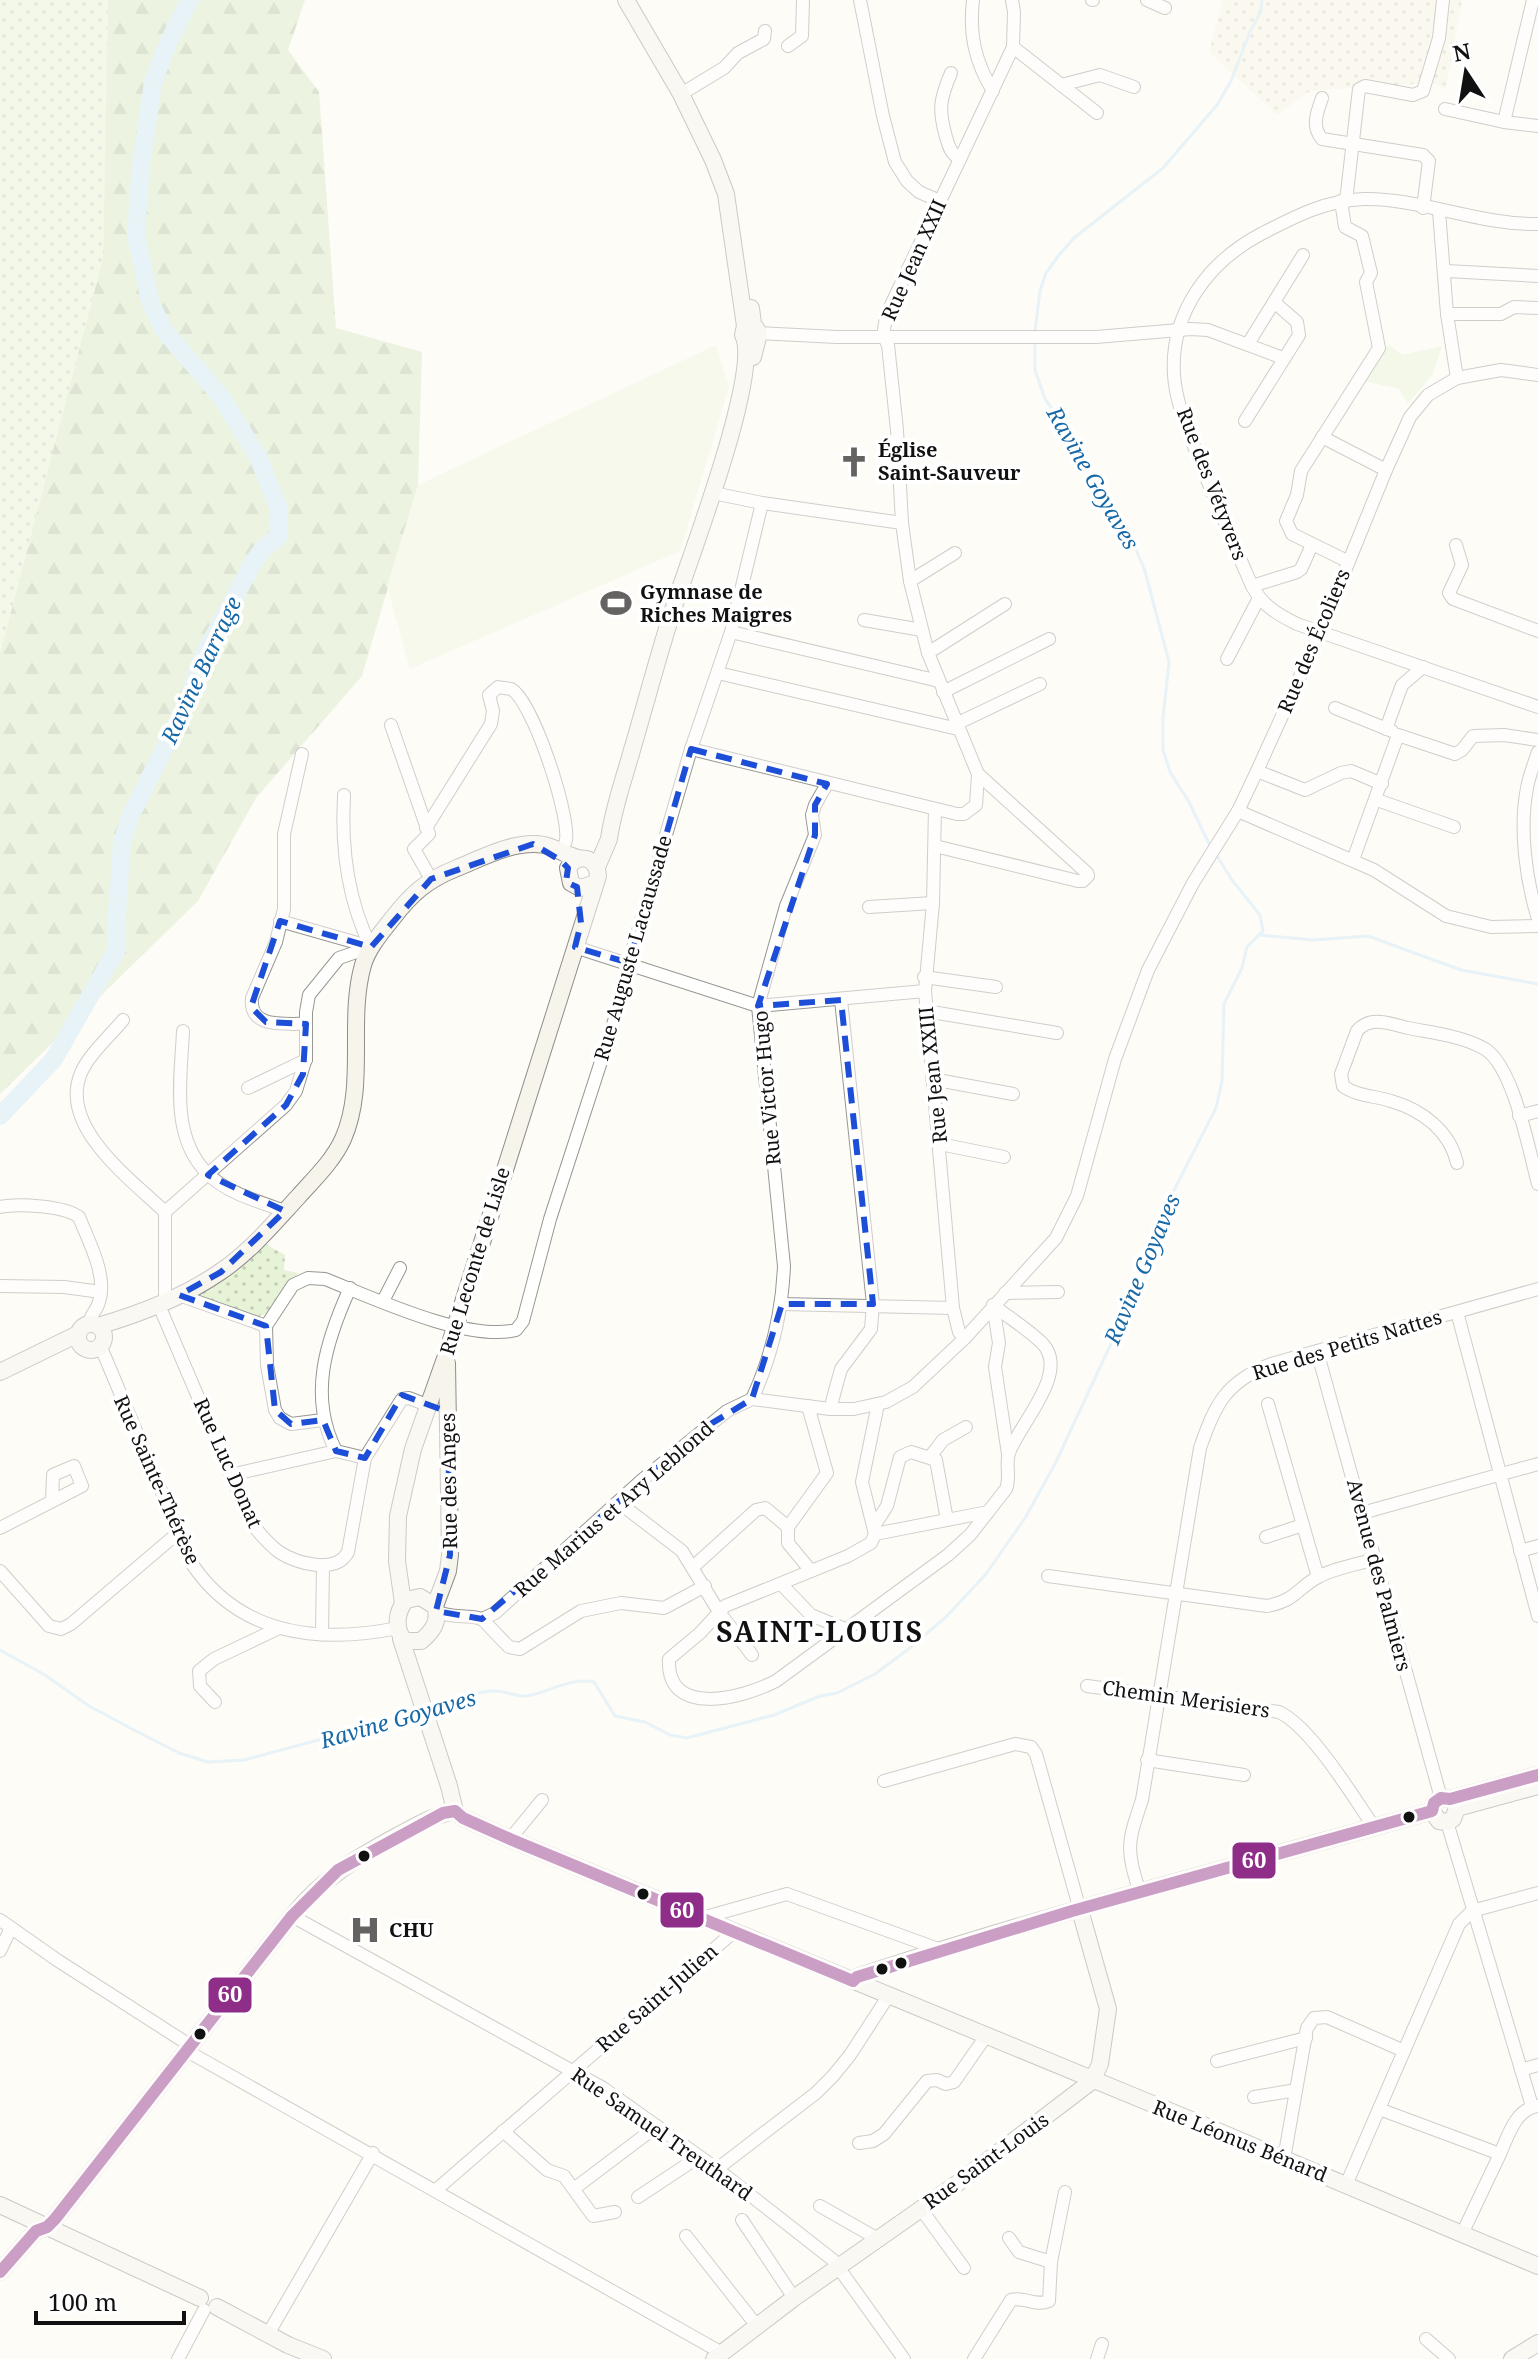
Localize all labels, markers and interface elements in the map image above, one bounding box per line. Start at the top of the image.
north arrow [1426,32,1506,112]
text: N [1450,35,1473,68]
street label: Rue Jean XXII [875,195,952,325]
water label: Ravine Goyaves [1040,400,1147,555]
street label: Rue des Vétyvers [1171,404,1254,564]
place label: Église Saint-Sauveur [878,436,1021,486]
church icon: Église Saint-Sauveur [837,445,871,479]
street label: Rue des Écoliers [1271,564,1356,717]
place label: Gymnase de Riches Maigres [640,578,792,628]
sports icon: Gymnase de Riches Maigres [599,586,633,620]
water label: Ravine Barrage [153,591,247,749]
street label: Rue Auguste Lacaussade [587,832,678,1064]
street label: Rue Jean XXIII [912,1005,953,1145]
street label: Rue Victor Hugo [746,1009,787,1167]
street label: Rue Leconte de Lisle [433,1164,516,1358]
water label: Ravine Goyaves [1095,1189,1186,1349]
street label: Rue des Petits Nattes [1249,1303,1445,1386]
street label: Rue Sainte-Thérèse [108,1391,207,1569]
street label: Rue Luc Donat [188,1394,269,1532]
street label: Rue des Anges [434,1413,463,1549]
street label: Rue Marius et Ary Leblond [508,1415,719,1603]
street label: Avenue des Palmiers [1341,1476,1418,1674]
district label: SAINT-LOUIS [716,1612,924,1650]
street label: Chemin Merisiers [1101,1673,1272,1724]
water label: Ravine Goyaves [315,1681,479,1755]
unlabelled marker [1401,1809,1417,1825]
line badge: 60 [1231,1841,1277,1880]
text: 60 [1242,1844,1266,1874]
unlabelled marker [356,1848,372,1864]
unlabelled marker [635,1886,651,1902]
line badge: 60 [659,1891,705,1929]
text: 60 [670,1894,694,1924]
hospital icon: CHU [348,1913,382,1947]
place label: CHU [389,1916,434,1943]
street label: Rue Saint-Julien [590,1937,723,2058]
unlabelled marker [893,1955,909,1971]
unlabelled marker [874,1961,890,1977]
line badge: 60 [207,1976,253,2014]
text: 60 [218,1978,242,2008]
unlabelled marker [192,2026,208,2042]
street label: Rue Samuel Treuthard [566,2061,758,2206]
street label: Rue Léonus Bénard [1149,2093,1331,2188]
street label: Rue Saint-Louis [918,2106,1054,2215]
scale bar [36,2275,184,2325]
text: 100 m [48,2285,117,2318]

